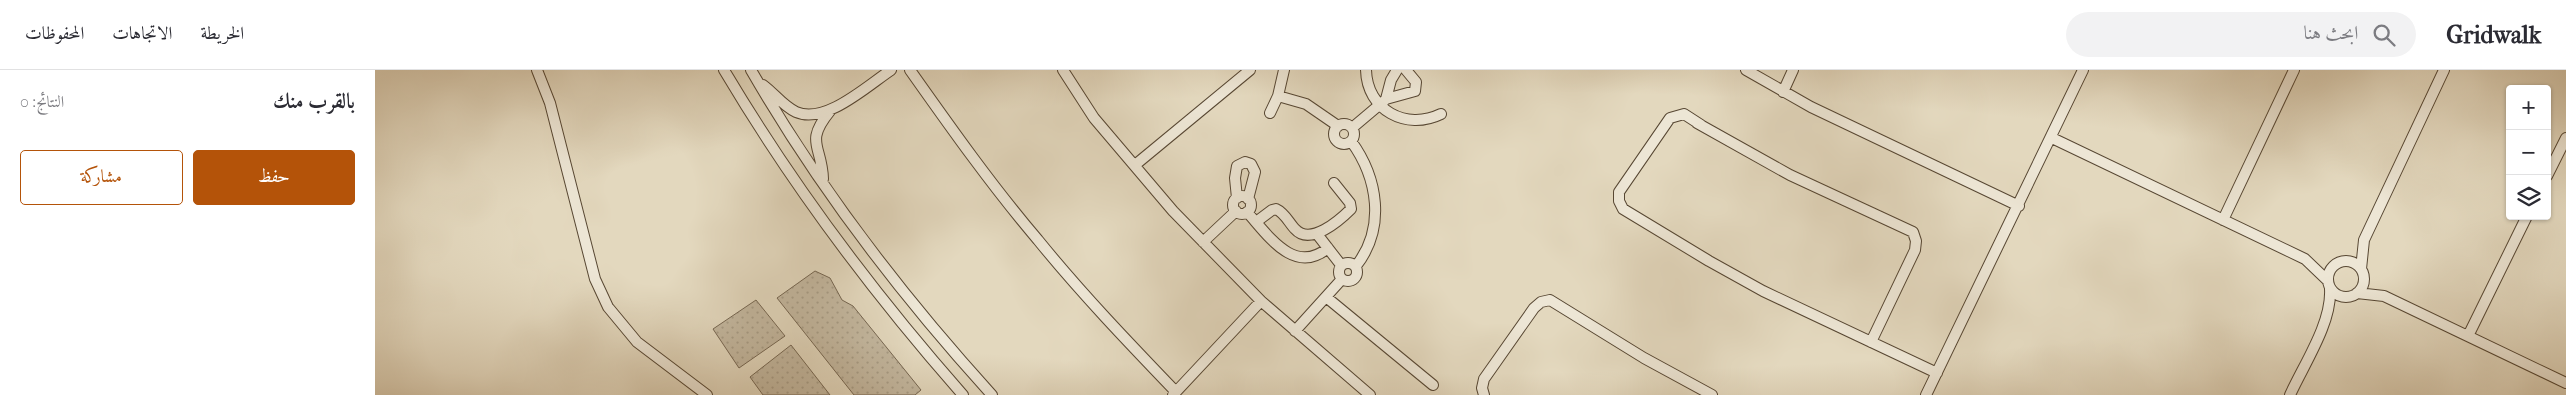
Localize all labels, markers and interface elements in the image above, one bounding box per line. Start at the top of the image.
search box [2066,12,2416,57]
icon: search [2370,21,2398,49]
text: Gridwalk [2446,21,2541,49]
text: ابحث هنا [2304,22,2358,44]
text: المحفوظات [25,23,84,44]
text: الاتجاهات [112,23,172,44]
text: الخريطة [200,23,244,44]
map controls [2506,85,2551,220]
button: + [2506,85,2551,130]
text: بالقرب منك [273,89,355,113]
text: النتائج: 0 [20,92,64,111]
button: − [2506,130,2551,175]
button: مشاركة [20,150,183,205]
button: حفظ [193,150,355,205]
button: layers [2506,175,2551,220]

